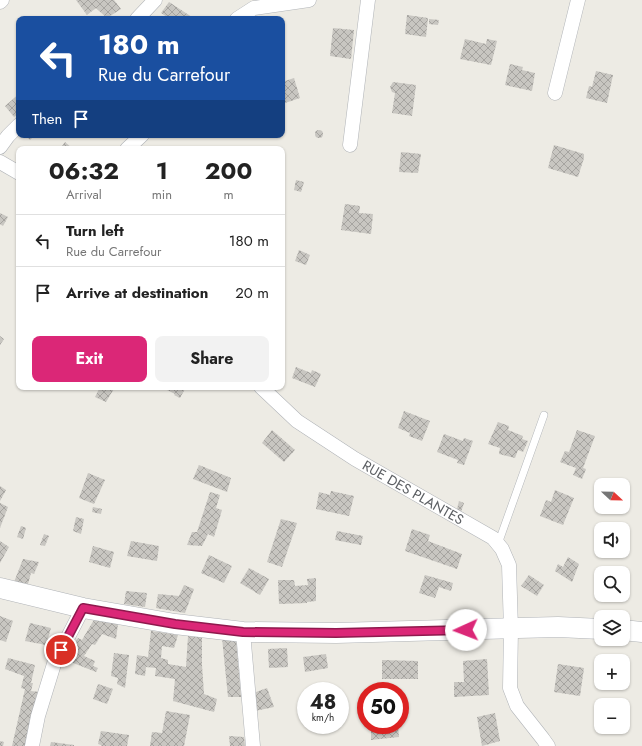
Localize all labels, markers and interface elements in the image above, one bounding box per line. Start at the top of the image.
text: 180 m [98,24,180,65]
icon: left [32,32,84,84]
text: Rue du Carrefour [98,62,230,88]
text: Then [32,108,62,130]
icon: arrive [70,108,92,130]
text: 06:32 [49,153,119,188]
text: 1 [156,153,168,188]
text: 200 [205,153,252,188]
text: Arrival [66,185,102,204]
text: min [152,185,172,204]
text: m [223,185,234,204]
text: Turn left [66,220,124,242]
icon: left [32,230,54,252]
text: 180 m [229,230,269,252]
text: Rue du Carrefour [66,242,162,261]
icon: arrive [32,282,54,304]
text: Arrive at destination [66,282,208,304]
text: 20 m [235,282,269,304]
button: Exit [32,336,147,382]
button: Share [155,336,269,382]
street label: RUE DES PLANTES [359,455,468,530]
north arrow [594,478,630,514]
map controls [594,478,630,734]
button: sound [594,522,630,558]
button: search [594,566,630,602]
position arrow [445,609,487,651]
button: layers [594,610,630,646]
pin [44,633,78,667]
icon: arrive [50,639,72,661]
button: + [594,654,630,690]
speed limit sign: 50 [357,682,409,734]
text: 48 [310,688,336,717]
button: − [594,698,630,734]
text: km/h [312,710,334,725]

